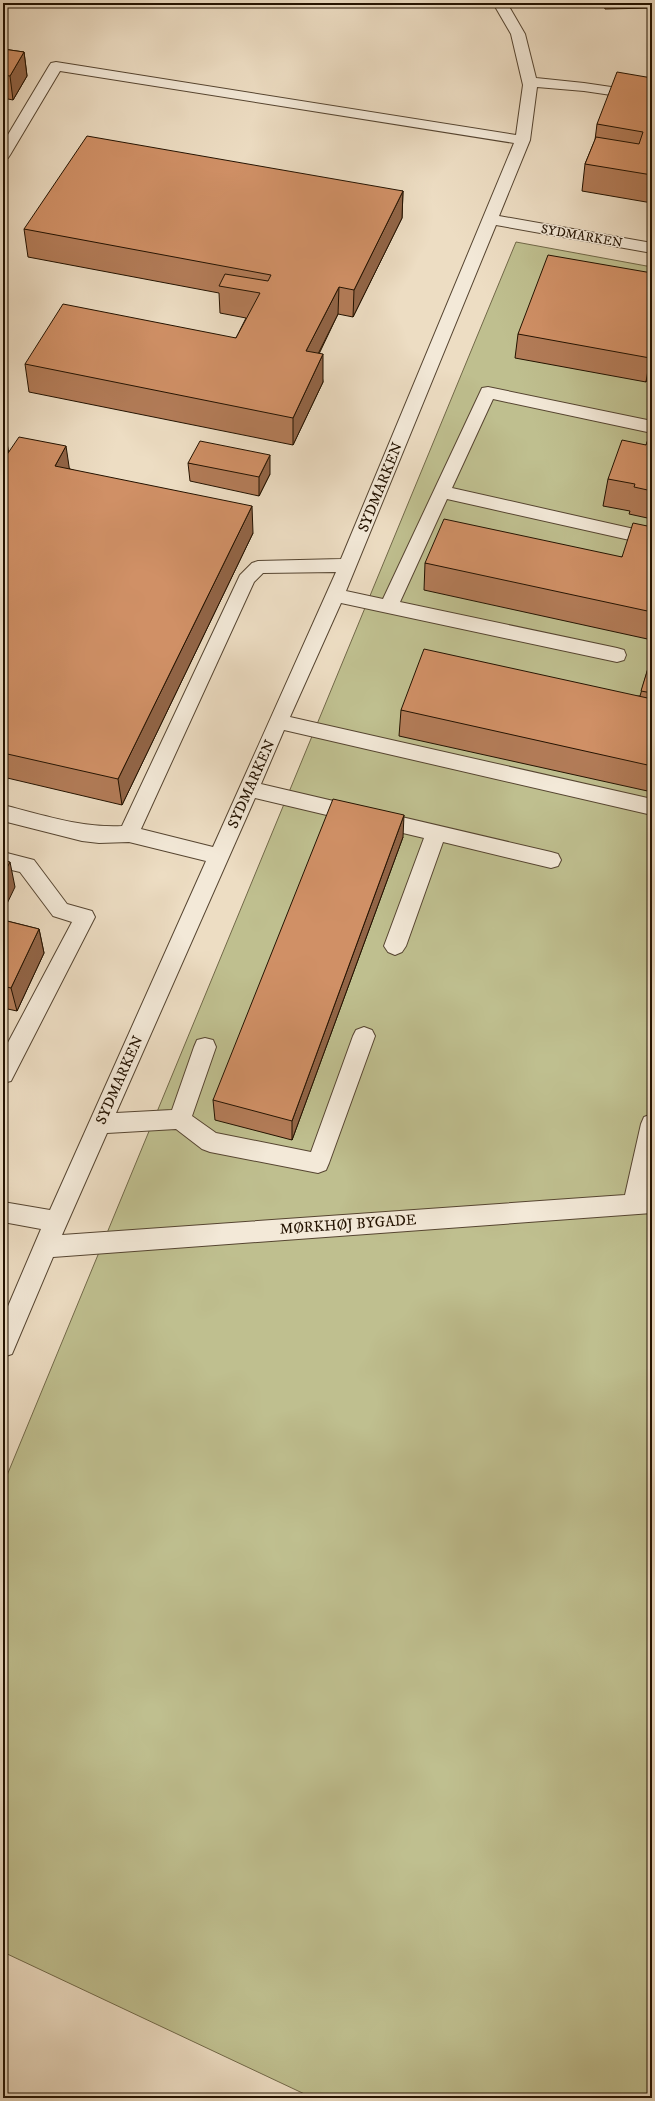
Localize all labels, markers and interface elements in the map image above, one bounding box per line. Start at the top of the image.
street label: SYDMARKEN [540,221,624,251]
street label: SYDMARKEN [354,439,407,535]
street label: SYDMARKEN [223,737,279,832]
street label: SYDMARKEN [91,1033,147,1128]
street label: MØRKHØJ BYGADE [279,1210,417,1239]

